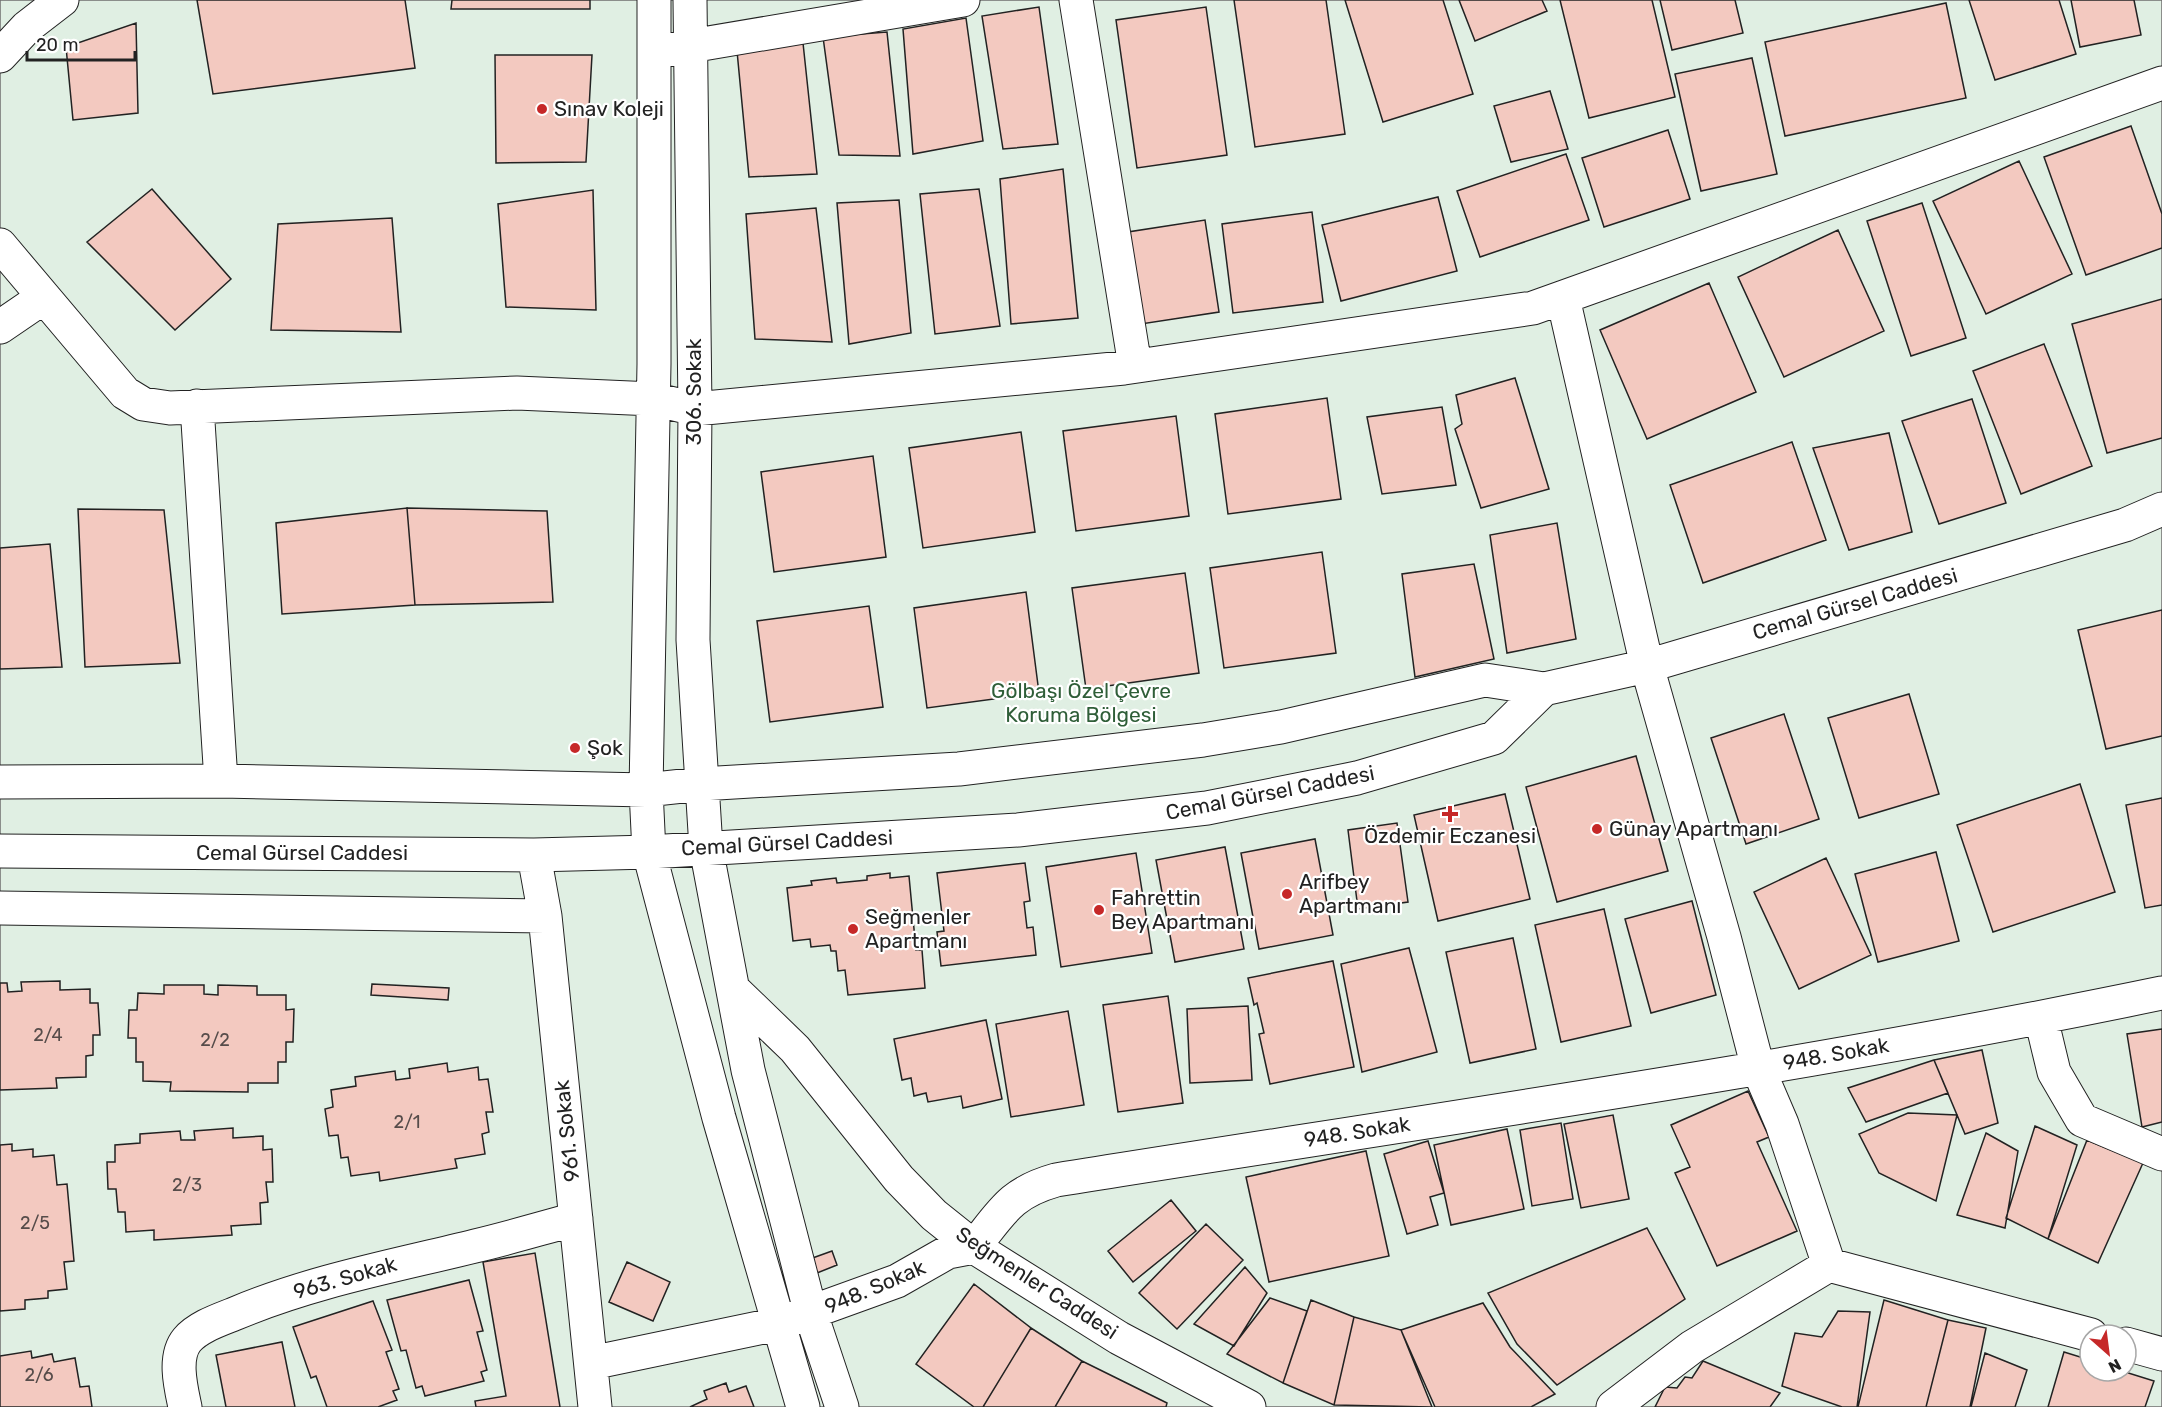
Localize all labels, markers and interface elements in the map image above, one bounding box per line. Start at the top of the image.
scale bar [27,24,135,62]
text: 20 m [36,34,78,56]
place label: Sınav Koleji [554,96,664,121]
marker: Sınav Koleji [535,102,549,116]
street label: 306. Sokak [681,338,706,446]
street label: Cemal Gürsel Caddesi [1750,562,1960,645]
park label: Gölbaşı Özel Çevre Koruma Bölgesi [991,678,1171,727]
place label: Şok [587,735,623,760]
marker: Şok [568,741,582,755]
street label: Cemal Gürsel Caddesi [1163,760,1376,825]
marker: Özdemir Eczanesi [1443,807,1457,821]
place label: Günay Apartmanı [1609,816,1778,841]
marker: Günay Apartmanı [1590,822,1604,836]
place label: Özdemir Eczanesi [1364,823,1536,848]
street label: Cemal Gürsel Caddesi [680,824,893,861]
street label: Cemal Gürsel Caddesi [196,840,408,865]
place label: Arifbey Apartmanı [1299,869,1401,918]
place label: Fahrettin Bey Apartmanı [1111,885,1254,934]
marker: Arifbey Apartmanı [1280,887,1294,901]
marker: Fahrettin Bey Apartmanı [1092,903,1106,917]
place label: Seğmenler Apartmanı [865,904,970,953]
marker: Seğmenler Apartmanı [846,922,860,936]
house number: 2/4 [33,1024,63,1046]
house number: 2/2 [200,1029,230,1051]
street label: 948. Sokak [1781,1032,1891,1075]
street label: 961. Sokak [549,1079,584,1183]
house number: 2/1 [394,1111,420,1133]
street label: 948. Sokak [1302,1111,1412,1152]
house number: 2/3 [172,1174,202,1196]
house number: 2/5 [20,1212,50,1234]
street label: Seğmenler Caddesi [952,1221,1123,1344]
street label: 963. Sokak [290,1251,399,1304]
street label: 948. Sokak [821,1254,929,1319]
north arrow [2078,1323,2138,1383]
text: N [2105,1355,2124,1377]
house number: 2/6 [24,1364,54,1386]

